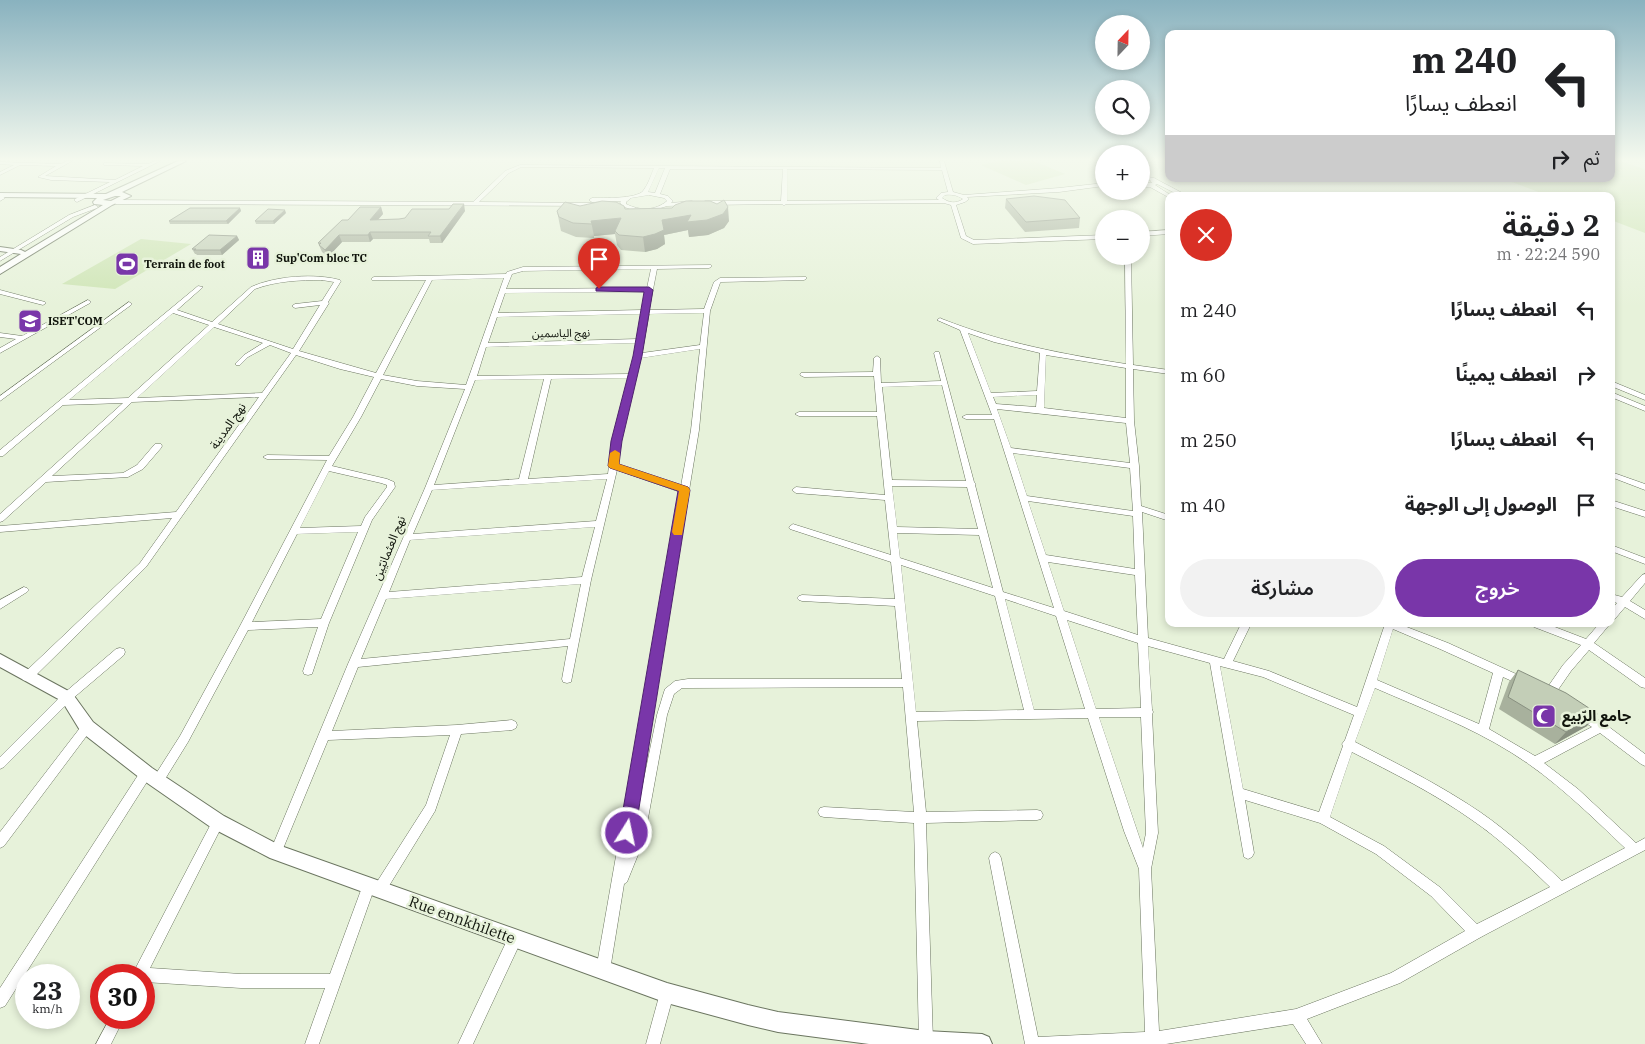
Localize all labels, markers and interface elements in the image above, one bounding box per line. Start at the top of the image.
north arrow [1095,15,1150,70]
map controls [1095,15,1150,265]
text: 240 m [1412,37,1517,83]
icon: left [1535,50,1600,115]
button: search [1095,80,1150,135]
text: انعطف يسارًا [1405,88,1517,117]
button: + [1095,145,1150,200]
icon: right [1546,145,1574,173]
text: ثم [1584,146,1600,170]
text: 2 دقيقة [1502,205,1600,244]
button: close [1180,209,1232,261]
button: − [1095,210,1150,265]
pin [578,238,620,289]
text: 590 m · 22:24 [1497,244,1600,264]
building icon: Sup'Com bloc TC [245,245,271,271]
icon: arrive [585,245,613,273]
sports icon: Terrain de foot [114,251,140,277]
place label: Sup'Com bloc TC [276,251,367,265]
place label: Terrain de foot [144,257,225,271]
icon: left [1572,296,1600,324]
text: انعطف يسارًا [1451,297,1557,321]
text: 240 m [1180,298,1237,322]
school or university icon: ISET'COM [17,308,43,334]
place label: ISET'COM [48,314,103,328]
street label: نهج الياسمين [532,325,590,342]
icon: right [1572,361,1600,389]
text: انعطف يمينًا [1455,362,1557,386]
text: 60 m [1180,363,1225,387]
street label: نهج المدينة [206,400,250,453]
icon: left [1572,426,1600,454]
text: انعطف يسارًا [1451,427,1557,451]
text: 250 m [1180,428,1237,452]
icon: arrive [1572,491,1600,519]
text: الوصول إلى الوجهة [1405,492,1557,516]
text: 40 m [1180,493,1225,517]
street label: نهج العثمانيّين [369,513,410,583]
button: مشاركة [1180,559,1385,617]
button: خروج [1395,559,1600,617]
mosque icon: جامع الرّبيع [1531,703,1557,729]
place label: جامع الرّبيع [1562,706,1632,727]
position arrow [600,806,652,858]
street label: Rue ennkhilette [406,891,518,948]
speed limit sign: 30 [90,964,155,1029]
text: 23 [32,974,63,1007]
text: km/h [32,1001,63,1016]

